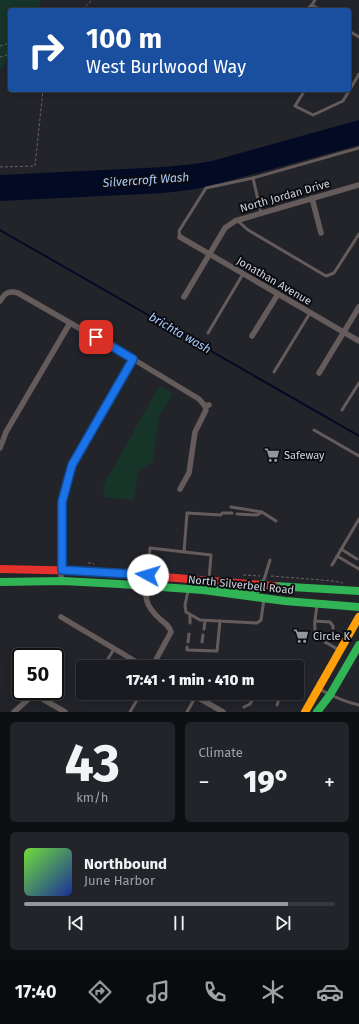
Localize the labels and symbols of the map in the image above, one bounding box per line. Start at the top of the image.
water label: Silvercroft Wash [101,170,190,190]
street label: North Jordan Drive [239,177,331,215]
street label: Jonathan Avenue [234,254,314,308]
water label: brichta wash [146,310,214,356]
pin [79,320,113,354]
supermarket icon: Safeway [263,446,281,464]
place label: Safeway [284,449,325,462]
position arrow [127,554,169,596]
street label: North Silverbell Road [187,573,295,597]
supermarket icon: Circle K [292,627,310,645]
place label: Circle K [313,630,351,643]
speed limit sign: 50 [12,648,64,700]

